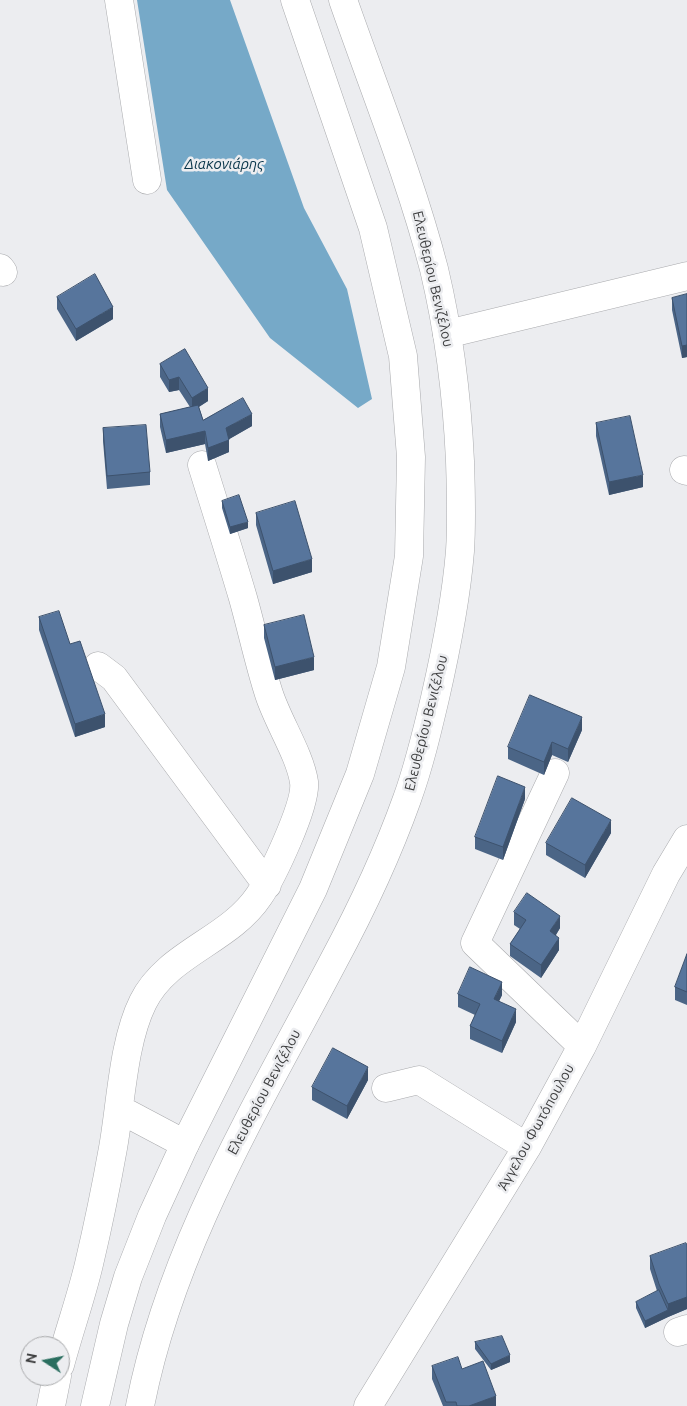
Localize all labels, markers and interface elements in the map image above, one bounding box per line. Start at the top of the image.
water label: Διακονιάρης [185,155,263,173]
street label: Ελευθερίου Βενιζέλου [409,209,457,349]
street label: Ελευθερίου Βενιζέλου [401,653,451,793]
street label: Ελευθερίου Βενιζέλου [224,1027,304,1157]
street label: Άγγελου Φωτόπουλου [494,1061,578,1193]
north arrow [20,1336,70,1386]
text: N [22,1352,40,1365]

